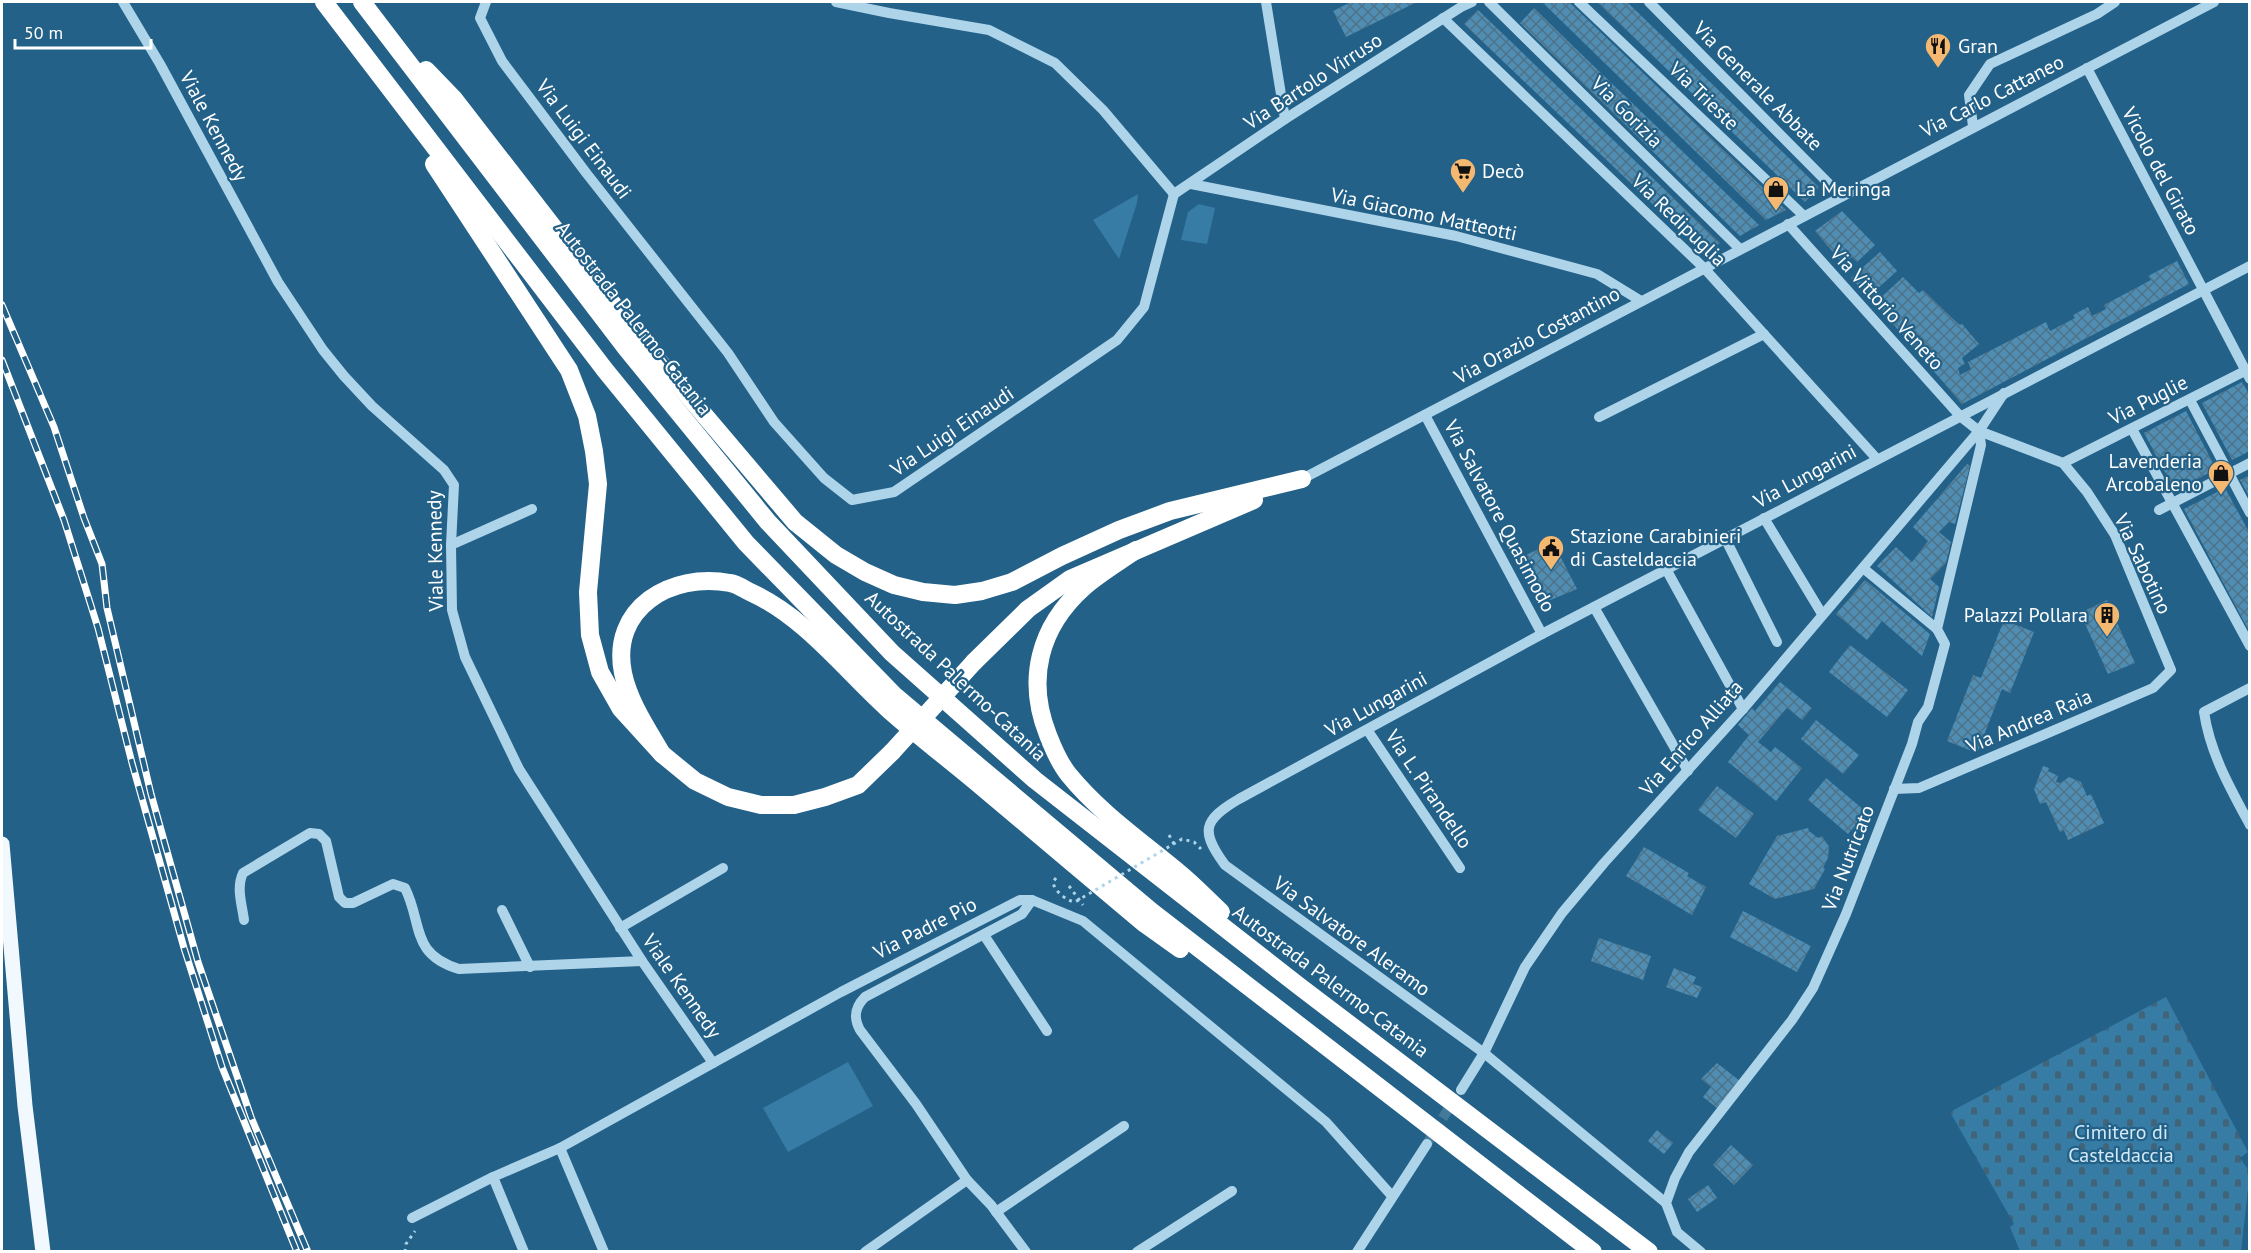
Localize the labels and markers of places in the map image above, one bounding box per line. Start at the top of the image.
restaurant icon: Gran [1923,31,1953,69]
place label: Gran [1958,33,1998,59]
supermarket icon: Decò [1448,156,1478,194]
place label: Decò [1482,158,1524,184]
shop icon: La Meringa [1761,174,1791,212]
place label: La Meringa [1796,176,1891,202]
place label: Lavenderia Arcobaleno [2106,448,2202,497]
shop icon: Lavenderia Arcobaleno [2206,458,2236,496]
place label: Stazione Carabinieri di Casteldaccia [1570,523,1741,572]
public building icon: Stazione Carabinieri di Casteldaccia [1536,533,1566,571]
building icon: Palazzi Pollara [2092,600,2122,638]
place label: Palazzi Pollara [1964,602,2088,628]

